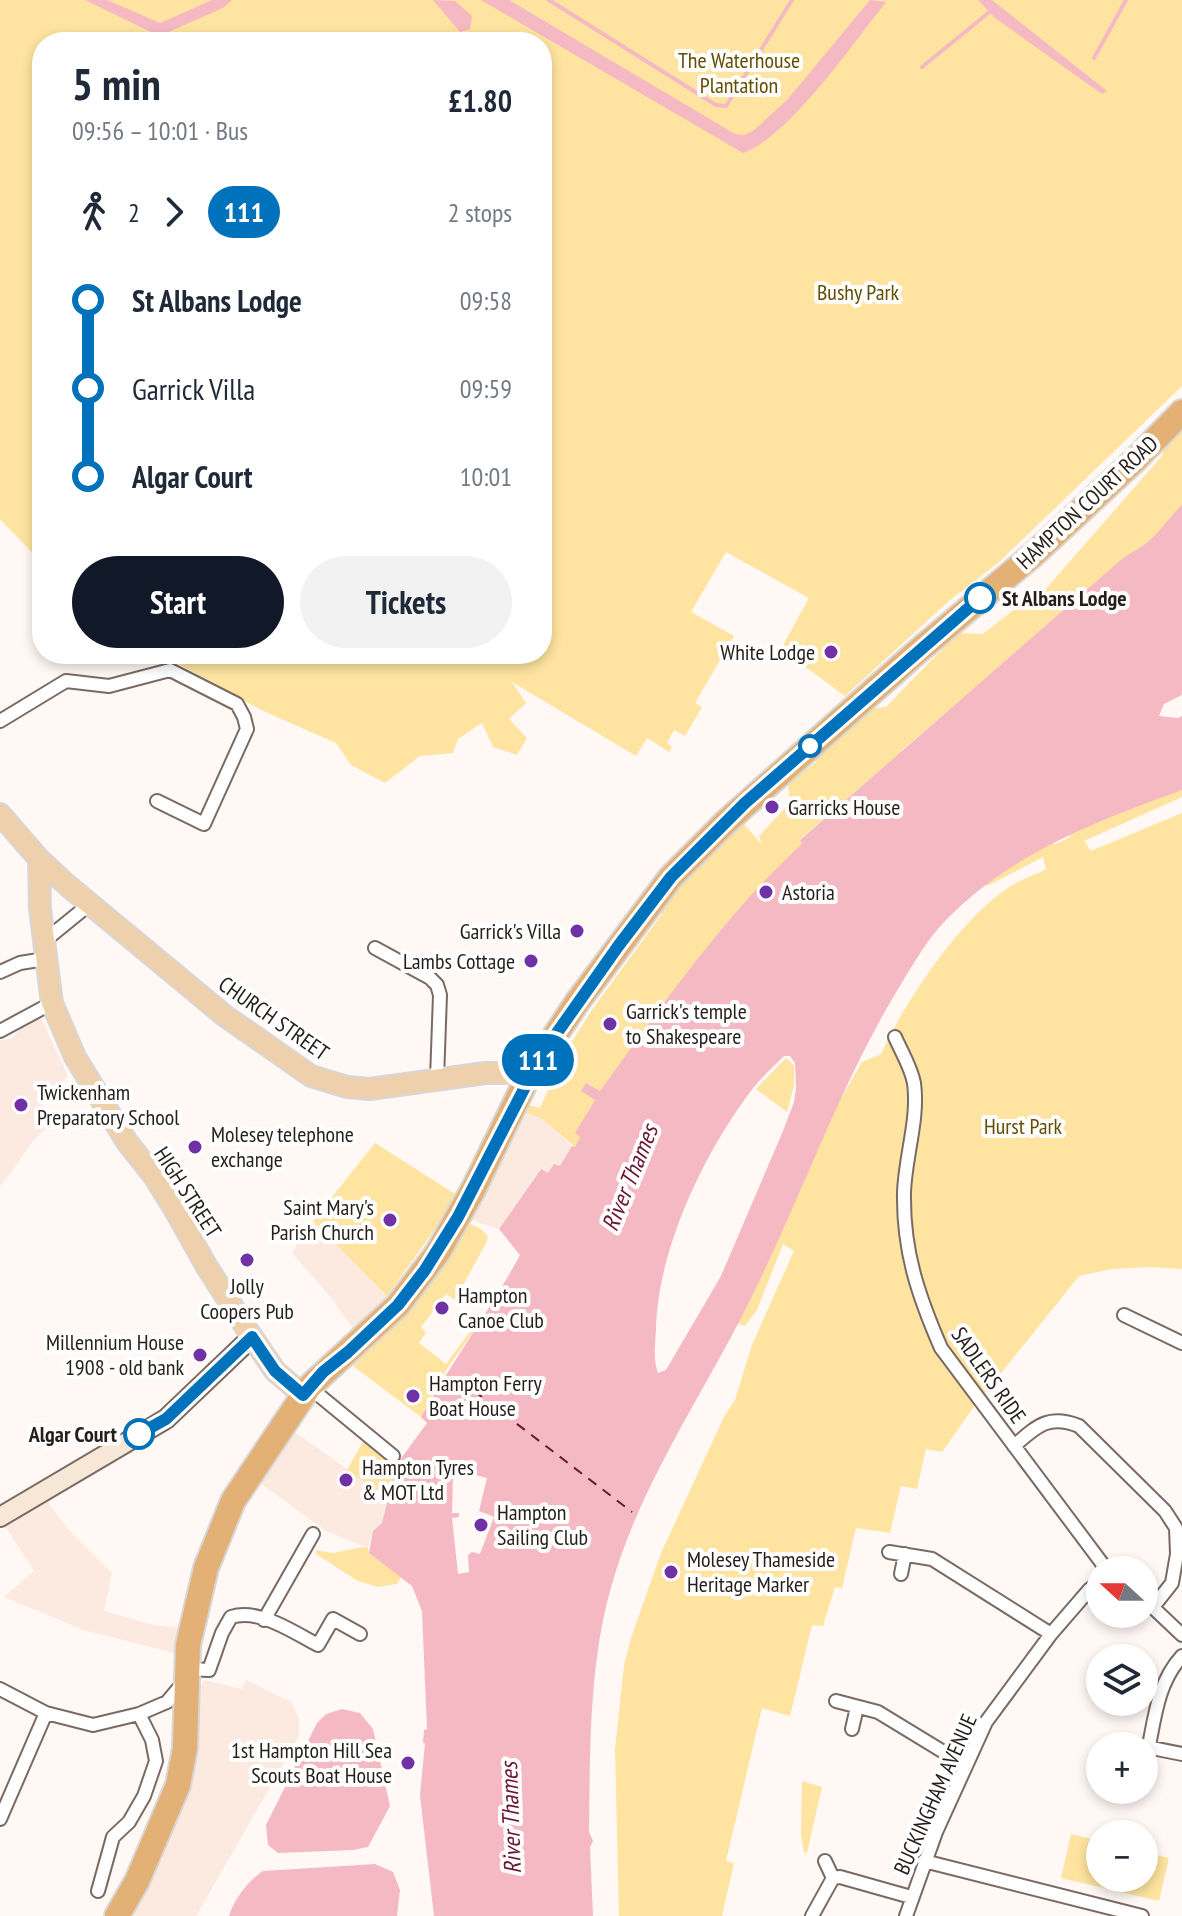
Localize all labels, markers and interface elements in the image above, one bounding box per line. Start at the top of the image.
park label: The Waterhouse Plantation [678,46,800,99]
text: 5 min [72,55,161,112]
text: £1.80 [448,81,512,120]
text: 09:56 – 10:01 · Bus [72,114,248,147]
icon: walk [72,190,116,234]
icon: forward [152,190,196,234]
text: 111 [224,193,264,230]
text: 2 [128,196,140,229]
text: 2 stops [448,196,512,229]
park label: Bushy Park [817,278,899,306]
text: St Albans Lodge [132,281,302,320]
text: 09:58 [460,284,512,317]
text: Garrick Villa [132,369,255,408]
text: 09:59 [460,372,512,405]
street label: HAMPTON COURT ROAD [1010,429,1164,575]
text: Algar Court [132,457,252,496]
text: 10:01 [460,460,512,493]
button: Start [72,556,284,648]
button: Tickets [300,556,512,648]
marker: St Albans Lodge [965,583,995,613]
place label: St Albans Lodge [1002,584,1127,612]
place label: White Lodge [720,638,815,666]
marker: White Lodge [822,643,840,661]
unlabelled marker [799,735,821,757]
place label: Garricks House [788,793,900,821]
marker: Garricks House [763,798,781,816]
place label: Astoria [782,878,835,906]
marker: Astoria [757,883,775,901]
place label: Garrick's Villa [460,917,561,945]
marker: Garrick's Villa [568,922,586,940]
place label: Lambs Cottage [403,947,515,975]
marker: Lambs Cottage [522,952,540,970]
street label: CHURCH STREET [213,970,335,1066]
place label: Garrick's temple to Shakespeare [626,997,747,1050]
marker: Garrick's temple to Shakespeare [601,1015,619,1033]
line badge: 111 [492,1034,584,1086]
text: 111 [518,1041,558,1078]
place label: Twickenham Preparatory School [37,1078,180,1131]
marker: Twickenham Preparatory School [12,1096,30,1114]
park label: Hurst Park [984,1112,1063,1140]
water label: River Thames [594,1118,666,1235]
place label: Molesey telephone exchange [211,1120,354,1173]
marker: Molesey telephone exchange [186,1138,204,1156]
street label: HIGH STREET [148,1141,228,1243]
place label: Saint Mary's Parish Church [270,1193,374,1246]
marker: Saint Mary's Parish Church [381,1211,399,1229]
marker: Jolly Coopers Pub [238,1251,256,1269]
place label: Jolly Coopers Pub [200,1272,294,1325]
place label: Hampton Canoe Club [458,1281,544,1334]
marker: Hampton Canoe Club [433,1299,451,1317]
street label: SADLERS RIDE [946,1321,1032,1429]
place label: Millennium House 1908 - old bank [46,1328,184,1381]
marker: Millennium House 1908 - old bank [191,1346,209,1364]
place label: Hampton Ferry Boat House [429,1369,542,1422]
marker: Hampton Ferry Boat House [404,1387,422,1405]
marker: Algar Court [124,1419,154,1449]
place label: Algar Court [28,1420,118,1448]
place label: Hampton Tyres & MOT Ltd [362,1453,474,1506]
marker: Hampton Tyres & MOT Ltd [337,1471,355,1489]
place label: Hampton Sailing Club [497,1498,588,1551]
marker: Hampton Sailing Club [472,1516,490,1534]
place label: Molesey Thameside Heritage Marker [687,1545,835,1598]
north arrow [1086,1556,1158,1628]
map controls [1086,1556,1158,1892]
marker: Molesey Thameside Heritage Marker [662,1563,680,1581]
button: layers [1086,1644,1158,1716]
street label: BUCKINGHAM AVENUE [887,1709,983,1879]
button: + [1086,1732,1158,1804]
place label: 1st Hampton Hill Sea Scouts Boat House [231,1736,392,1789]
marker: 1st Hampton Hill Sea Scouts Boat House [399,1754,417,1772]
water label: River Thames [493,1759,528,1874]
button: − [1086,1820,1158,1892]

